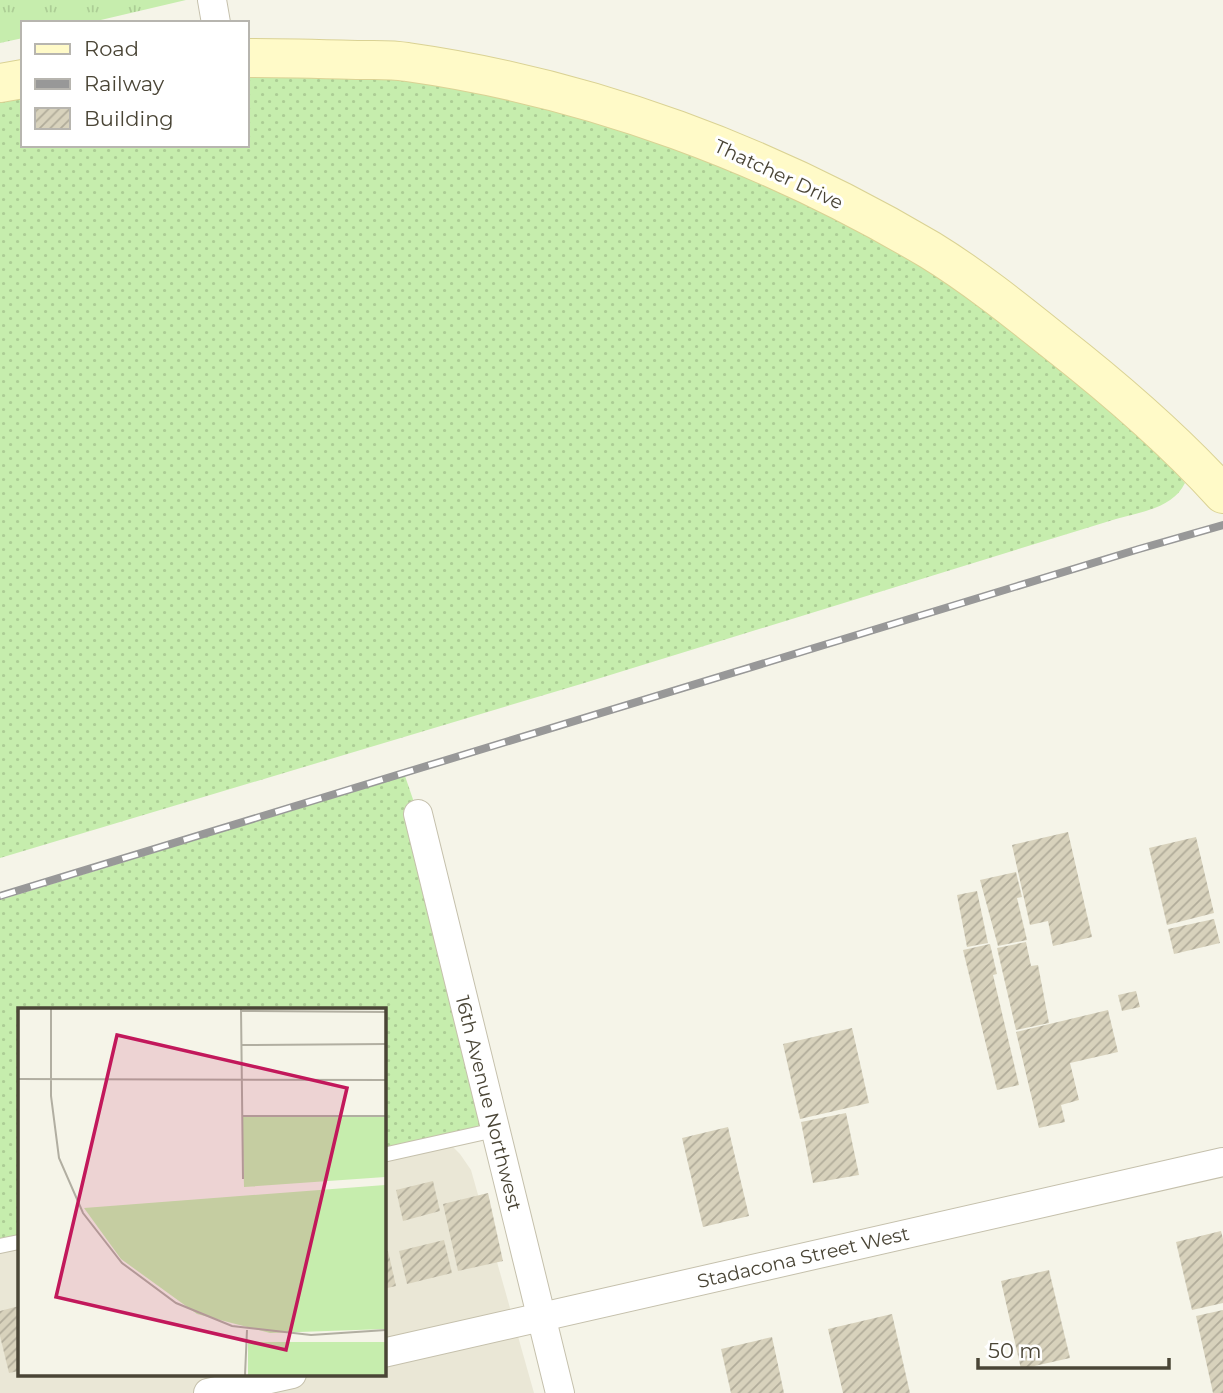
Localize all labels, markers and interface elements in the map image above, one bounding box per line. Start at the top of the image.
legend [21,21,248,147]
text: Road [84,36,139,61]
text: Railway [84,71,165,96]
text: Building [84,106,174,131]
street label: Thatcher Drive [711,135,847,214]
street label: 16th Avenue Northwest [451,993,526,1213]
inset map [18,1008,385,1376]
street label: Stadacona Street West [695,1222,912,1293]
scale bar [978,1326,1169,1370]
text: 50 m [988,1338,1042,1363]

